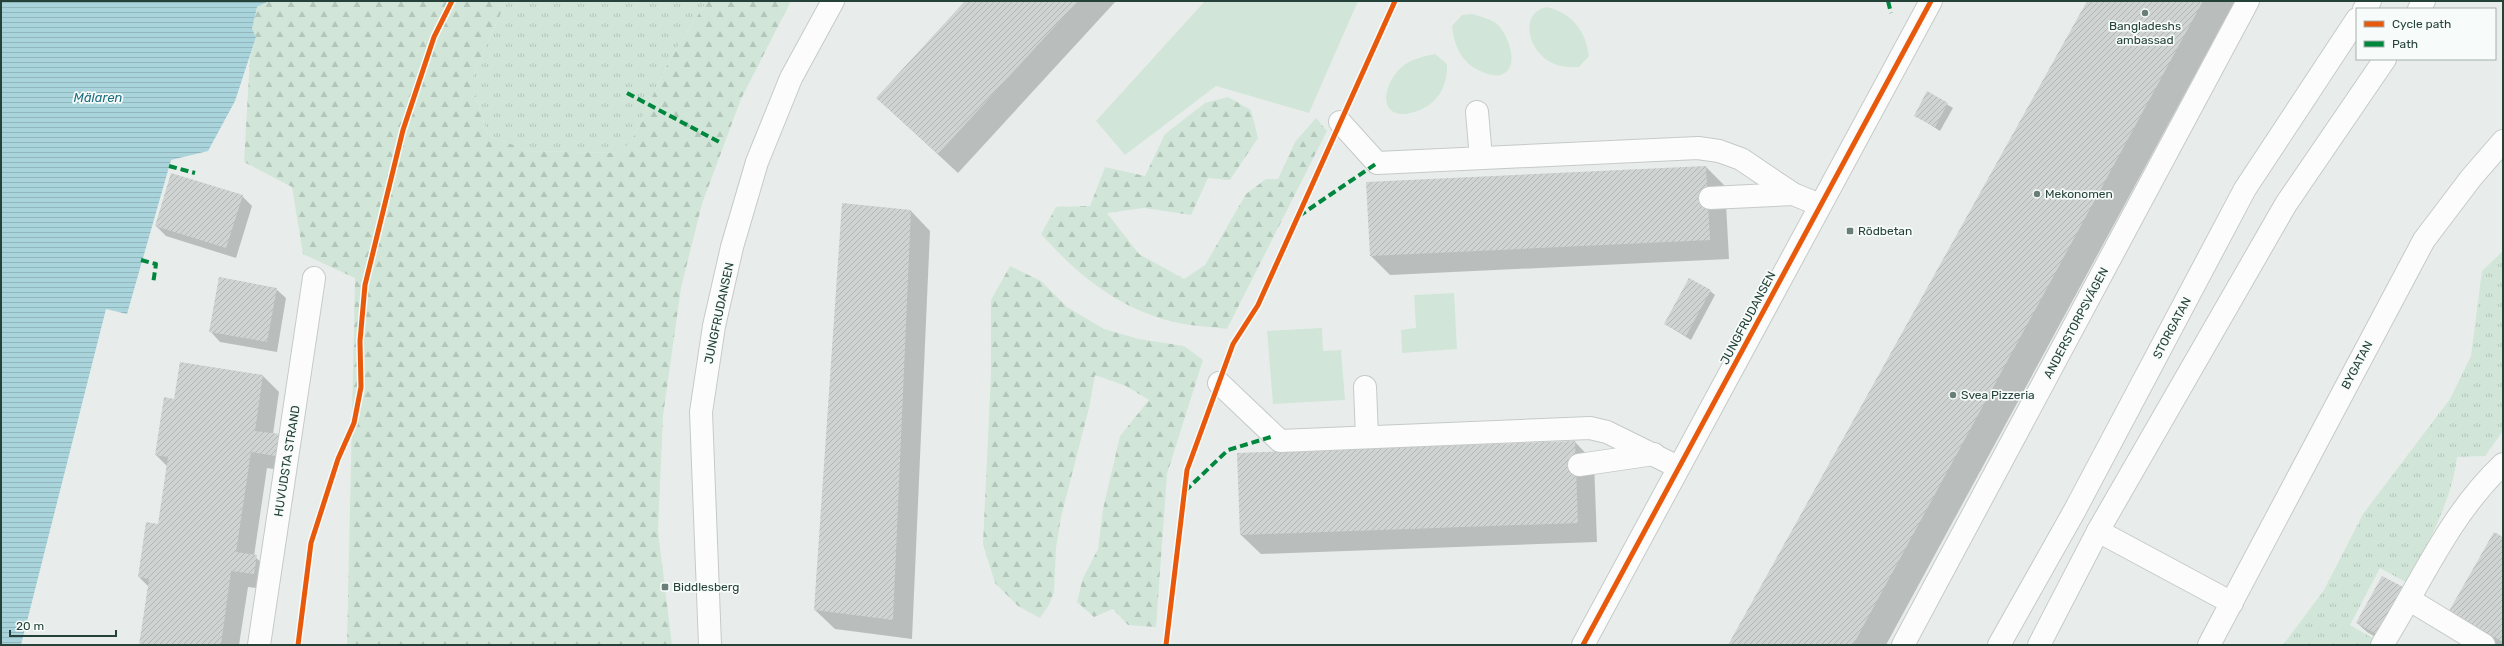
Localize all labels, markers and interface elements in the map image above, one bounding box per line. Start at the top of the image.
marker: Bangladeshs ambassad [2140,8,2150,18]
legend [2356,8,2496,60]
text: Cycle path [2392,17,2451,31]
place label: Bangladeshs ambassad [2109,19,2181,47]
text: Path [2392,37,2418,51]
water label: Mälaren [74,90,123,105]
place label: Mekonomen [2045,187,2113,201]
marker: Mekonomen [2032,189,2042,199]
place label: Rödbetan [1858,224,1912,238]
marker: Rödbetan [1845,226,1855,236]
street label: JUNGFRUDANSEN [701,261,737,365]
street label: ANDERSTORPSVÄGEN [2041,265,2111,381]
street label: JUNGFRUDANSEN [1718,269,1778,367]
street label: STORGATAN [2150,295,2194,361]
street label: BYGATAN [2338,338,2376,392]
place label: Svea Pizzeria [1961,388,2035,402]
marker: Svea Pizzeria [1948,390,1958,400]
street label: HUVUDSTA STRAND [271,404,303,518]
place label: Biddlesberg [673,580,739,594]
marker: Biddlesberg [660,582,670,592]
scale bar [10,612,116,638]
text: 20 m [16,619,44,633]

